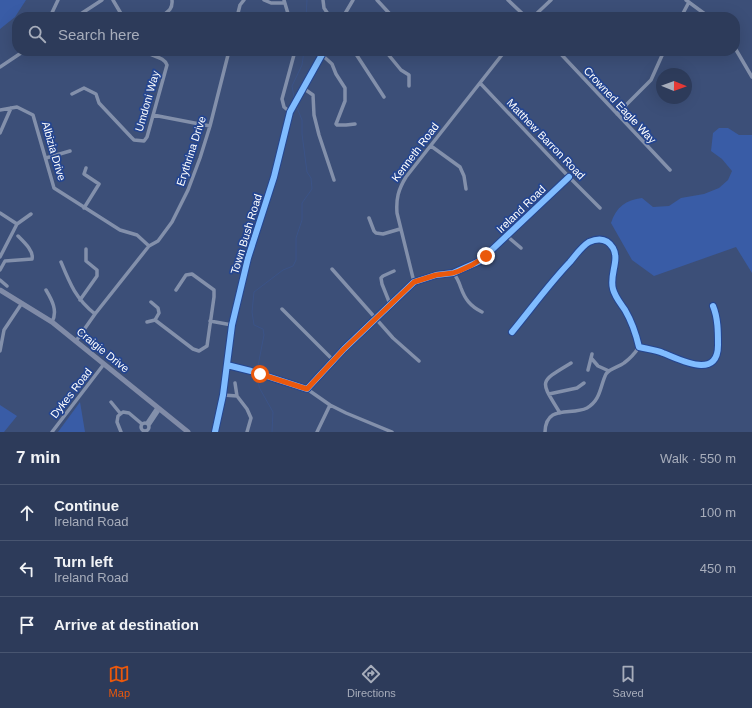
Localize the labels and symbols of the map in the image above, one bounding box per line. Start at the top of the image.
street label: Crowned Eagle Way [582,64,659,146]
north arrow [656,68,692,104]
street label: Umdoni Way [133,69,162,133]
street label: Matthew Barron Road [505,96,587,182]
street label: Erythrina Drive [174,115,208,187]
street label: Albizia Drive [40,120,68,182]
street label: Kenneth Road [389,120,441,184]
street label: Ireland Road [494,183,548,235]
street label: Town Bush Road [228,192,264,276]
route end [477,247,495,265]
street label: Craigie Drive [75,325,131,375]
route start [251,365,269,383]
street label: Dykes Road [48,366,94,420]

